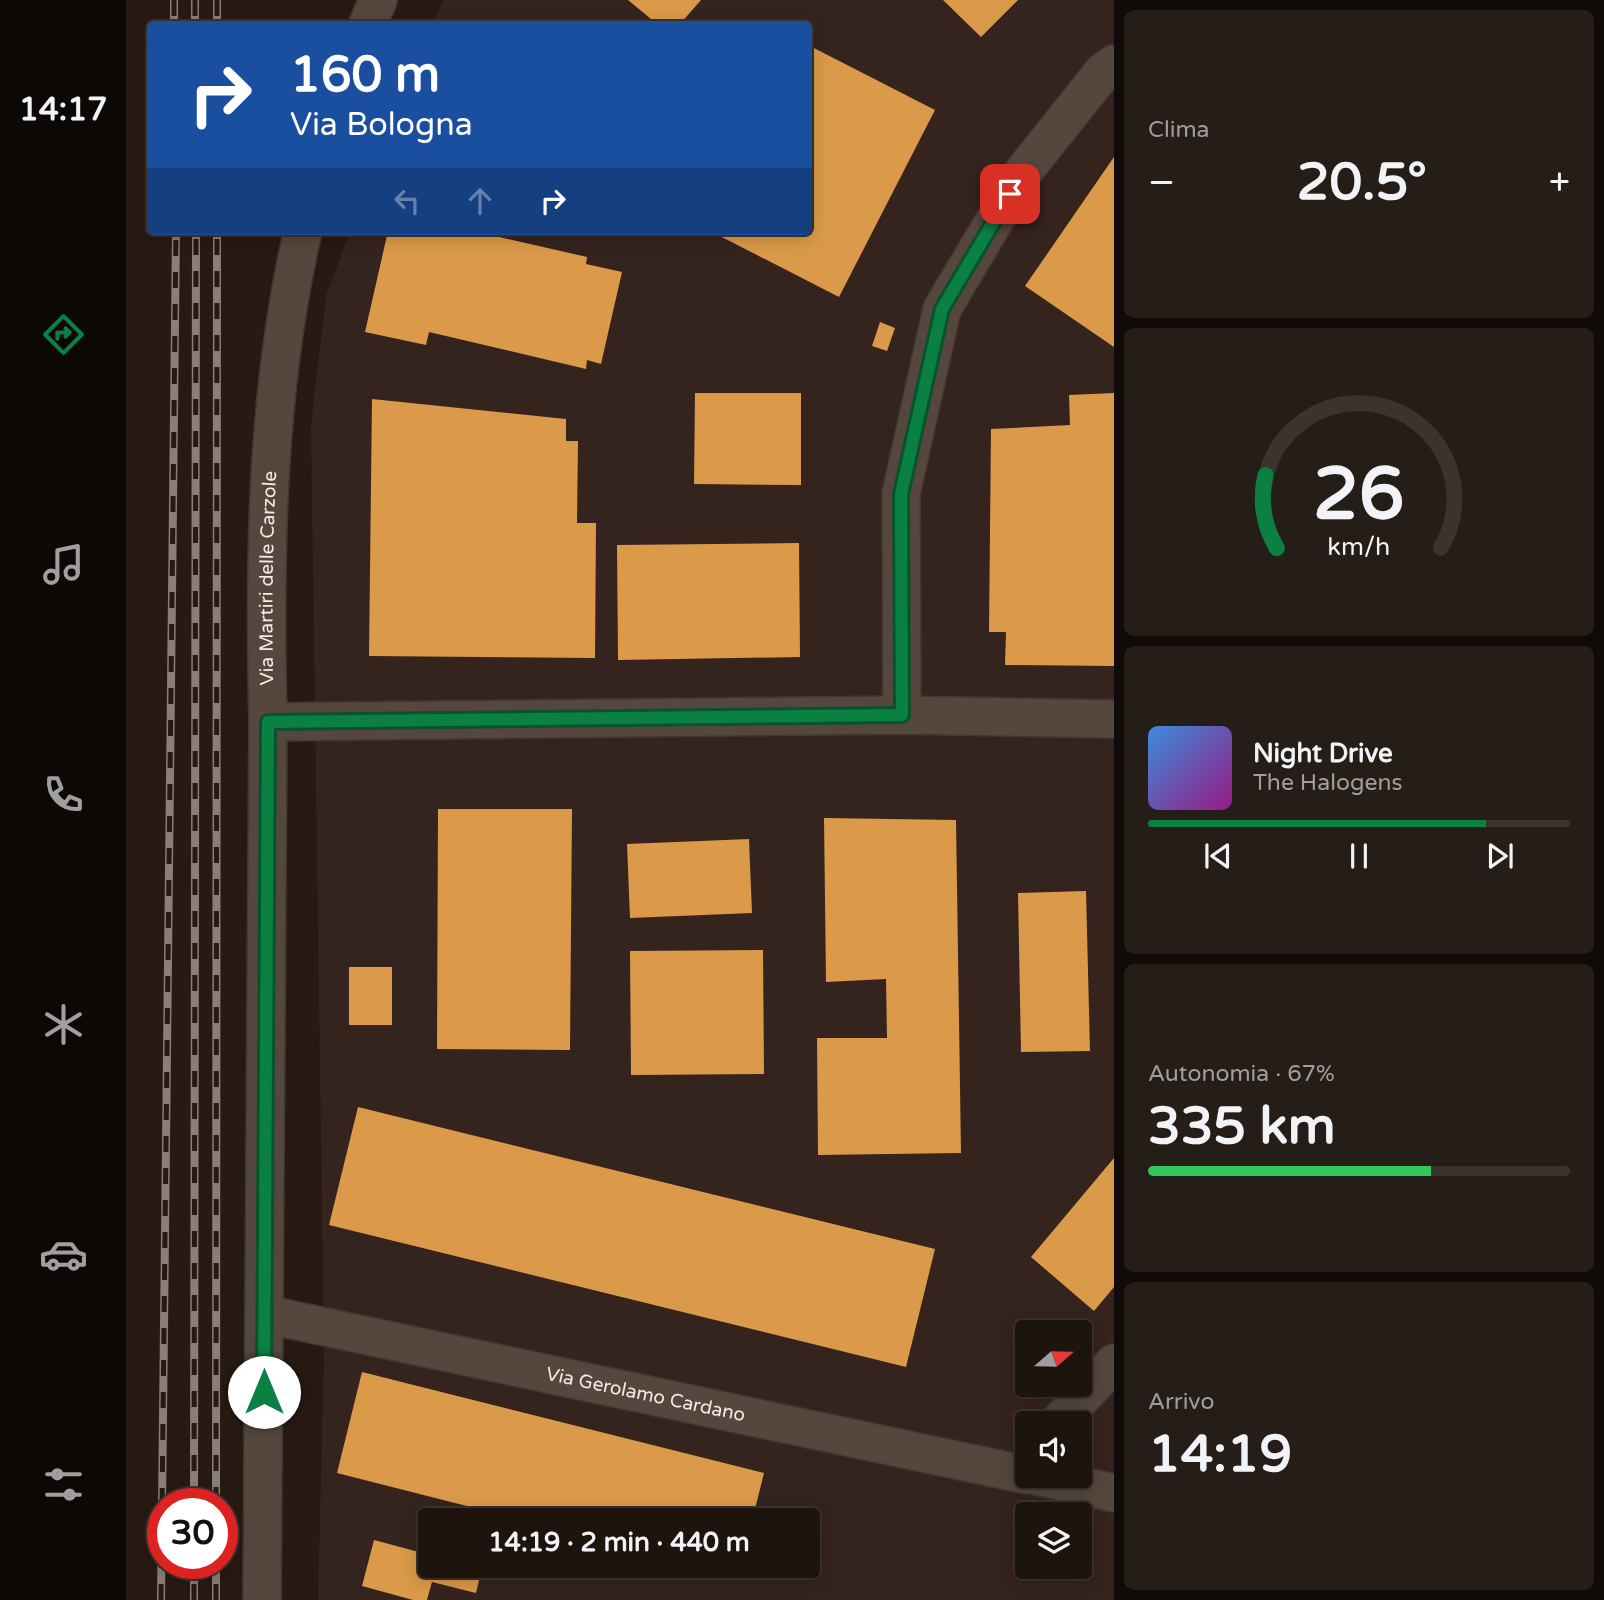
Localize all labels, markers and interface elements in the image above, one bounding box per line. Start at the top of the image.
text: 160 m [290,46,440,105]
icon: right [175,49,266,140]
text: 14:17 [19,91,107,129]
text: Via Bologna [290,106,473,144]
text: Clima [1148,116,1209,144]
text: 20.5° [1297,151,1427,214]
text: − [1148,160,1175,206]
text: + [1549,160,1570,206]
pin [980,164,1040,224]
icon: arrive [991,175,1029,213]
icon: left [388,182,426,220]
icon: ahead [461,182,499,220]
icon: right [534,182,572,220]
icon: directions [39,310,88,359]
text: 26 [1313,451,1405,539]
street label: Via Martiri delle Carzole [256,470,281,685]
text: km/h [1328,532,1390,562]
icon: music [39,540,88,589]
text: Night Drive [1253,738,1393,769]
text: The Halogens [1253,769,1402,797]
icon: phone [39,770,88,819]
icon: previous [1199,837,1237,875]
icon: pause [1340,837,1378,875]
icon: next [1481,837,1519,875]
icon: climate [39,1000,88,1049]
text: Autonomia · 67% [1148,1060,1335,1088]
text: 335 km [1148,1095,1336,1158]
icon: car [39,1230,88,1279]
north arrow [1015,1320,1092,1396]
map controls [1015,1320,1092,1579]
position arrow [227,1355,301,1429]
street label: Via Gerolamo Cardano [544,1363,747,1426]
text: Arrivo [1148,1388,1214,1416]
button: sound [1015,1411,1092,1488]
text: 14:19 [1148,1423,1292,1486]
icon: filters [39,1460,88,1509]
speed limit sign: 30 [147,1488,238,1579]
button: layers [1015,1502,1092,1579]
text: 14:19 · 2 min · 440 m [488,1527,750,1558]

